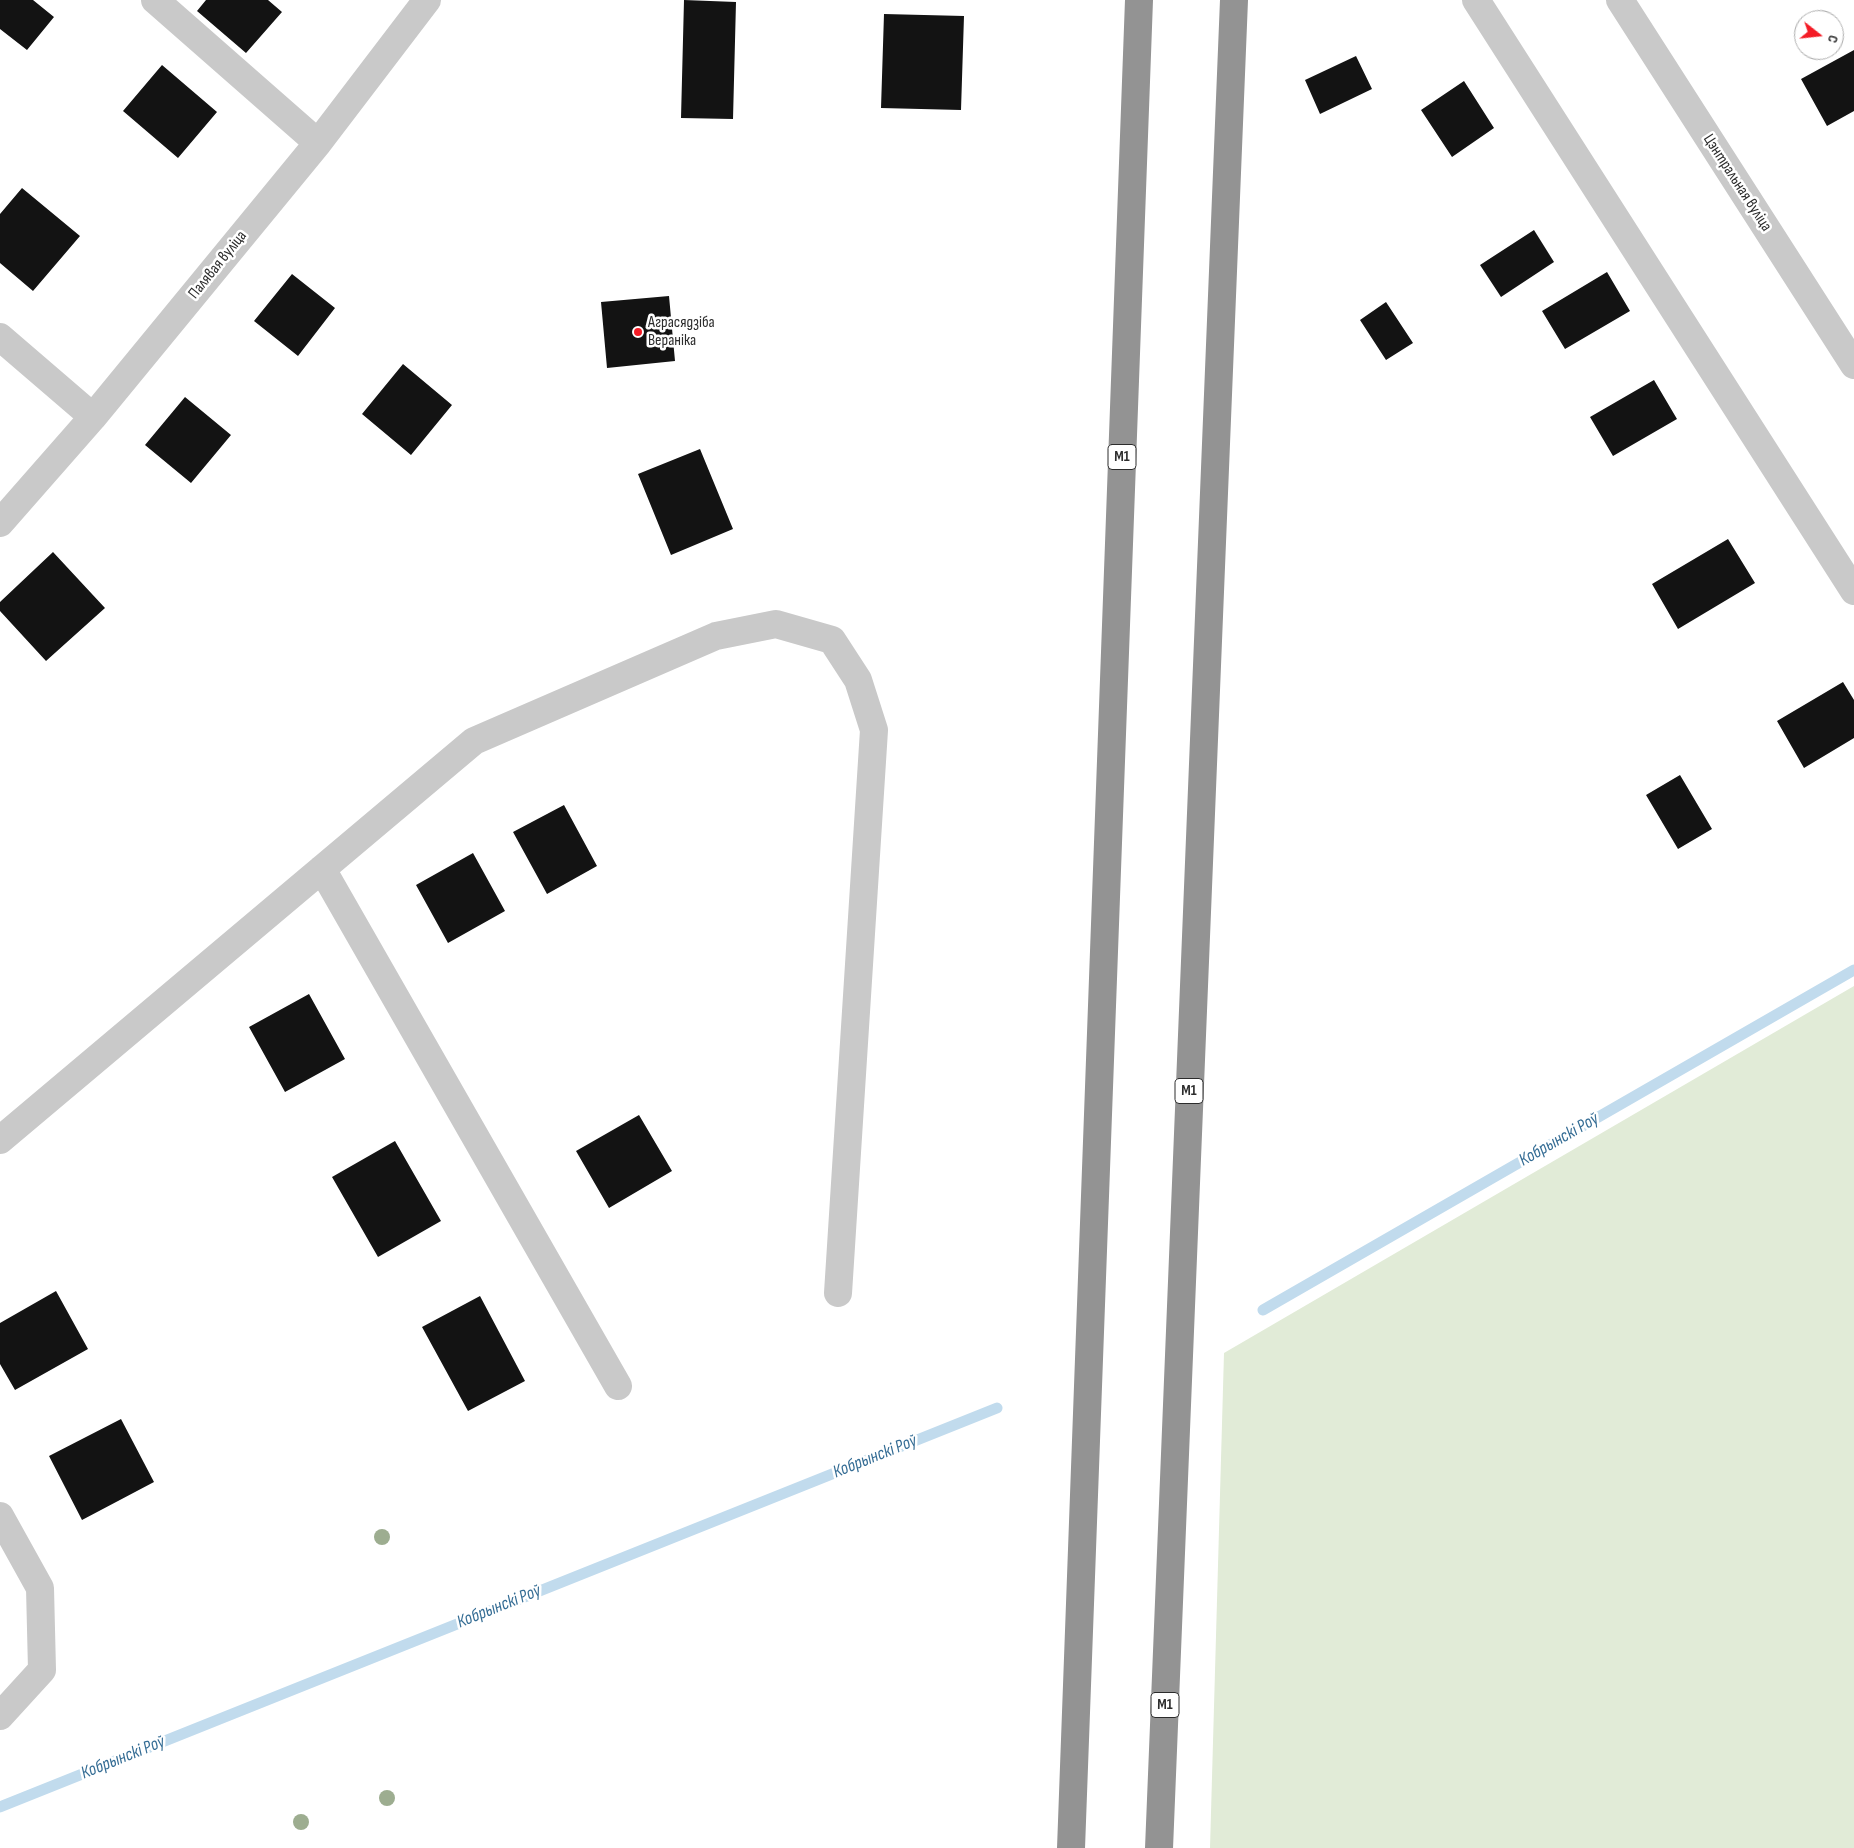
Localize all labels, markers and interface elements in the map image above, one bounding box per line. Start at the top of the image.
north arrow [1794,10,1844,60]
text: С [1824,33,1842,45]
street label: Цэнтральная вуліца [1698,131,1776,235]
street label: Палявая вуліца [185,227,251,303]
place label: Аграсядзіба Вераніка [648,313,715,351]
marker: Аграсядзіба Вераніка [632,326,644,338]
road number: М1 [1108,444,1136,470]
road number: М1 [1175,1078,1203,1104]
water label: Кобрынскі Роў [1515,1109,1603,1171]
water label: Кобрынскі Роў [830,1430,920,1484]
water label: Кобрынскі Роў [454,1580,544,1634]
road number: М1 [1151,1692,1179,1718]
water label: Кобрынскі Роў [78,1731,168,1785]

